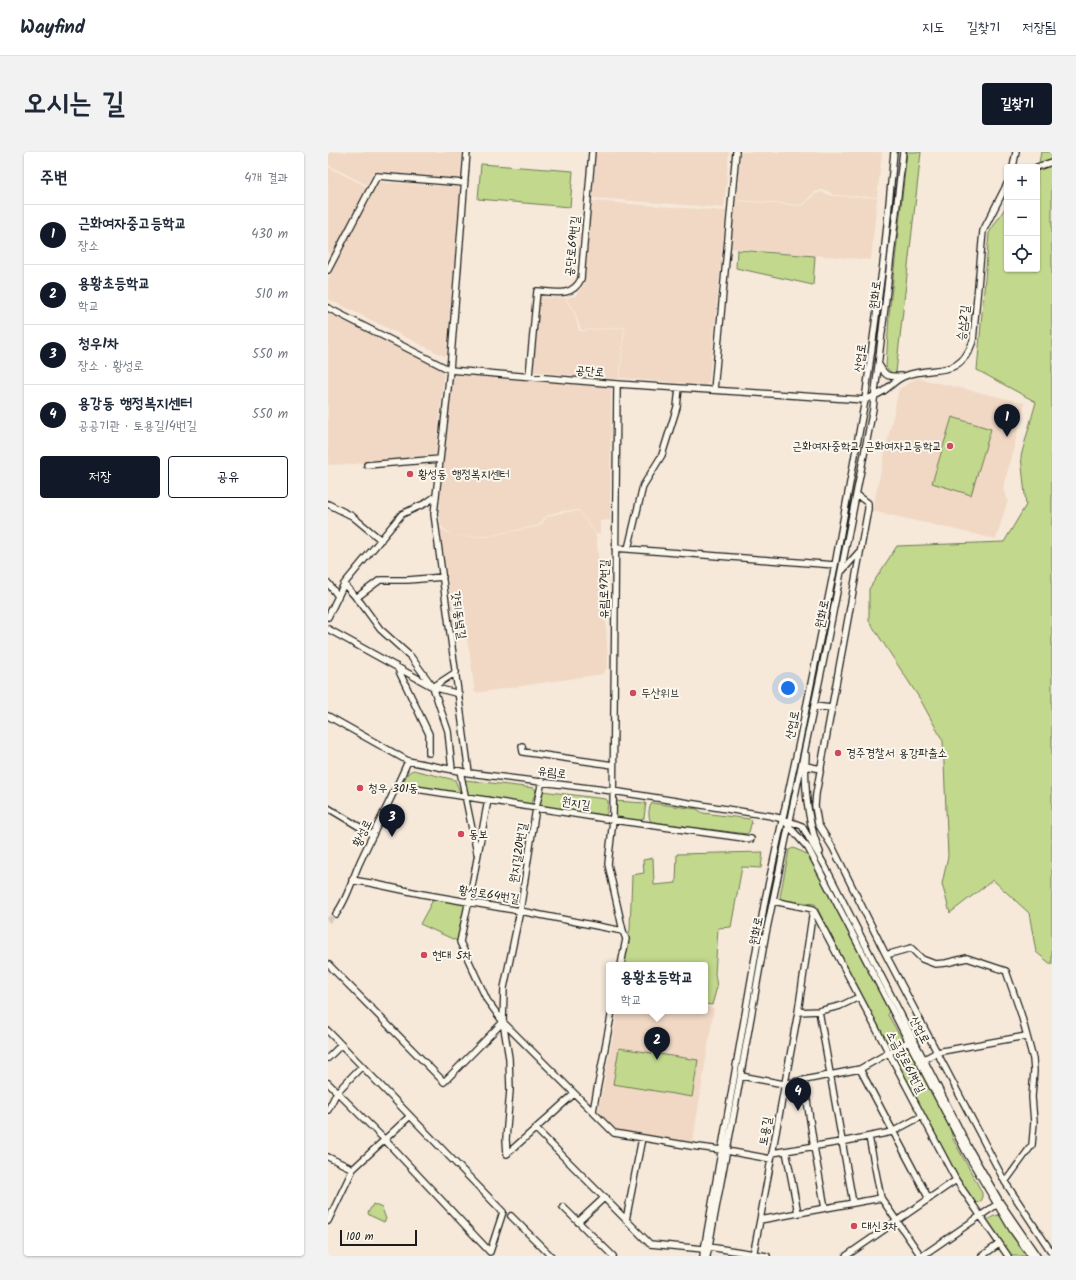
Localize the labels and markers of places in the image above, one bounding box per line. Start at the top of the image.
pin: 1 [994,404,1020,437]
place label: 근화여자중학교 근화여자고등학교 [792,437,942,456]
marker: 근화여자중학교 근화여자고등학교 [945,441,955,451]
place label: 황성동 행정복지센터 [418,465,510,484]
marker: 황성동 행정복지센터 [405,469,415,479]
place label: 두산위브 [641,684,680,703]
marker: 두산위브 [628,688,638,698]
place label: 경주경찰서 용강파출소 [846,744,947,763]
marker: 경주경찰서 용강파출소 [833,748,843,758]
place label: 청우 301동 [368,779,418,798]
marker: 청우 301동 [355,783,365,793]
pin: 3 [379,804,405,837]
place label: 동보 [469,825,488,844]
marker: 동보 [456,829,466,839]
place label: 현대 5차 [432,946,472,965]
marker: 현대 5차 [419,950,429,960]
pin: 2 [644,1027,670,1060]
pin: 4 [785,1078,811,1111]
place label: 대신3차 [862,1217,898,1236]
marker: 대신3차 [849,1221,859,1231]

